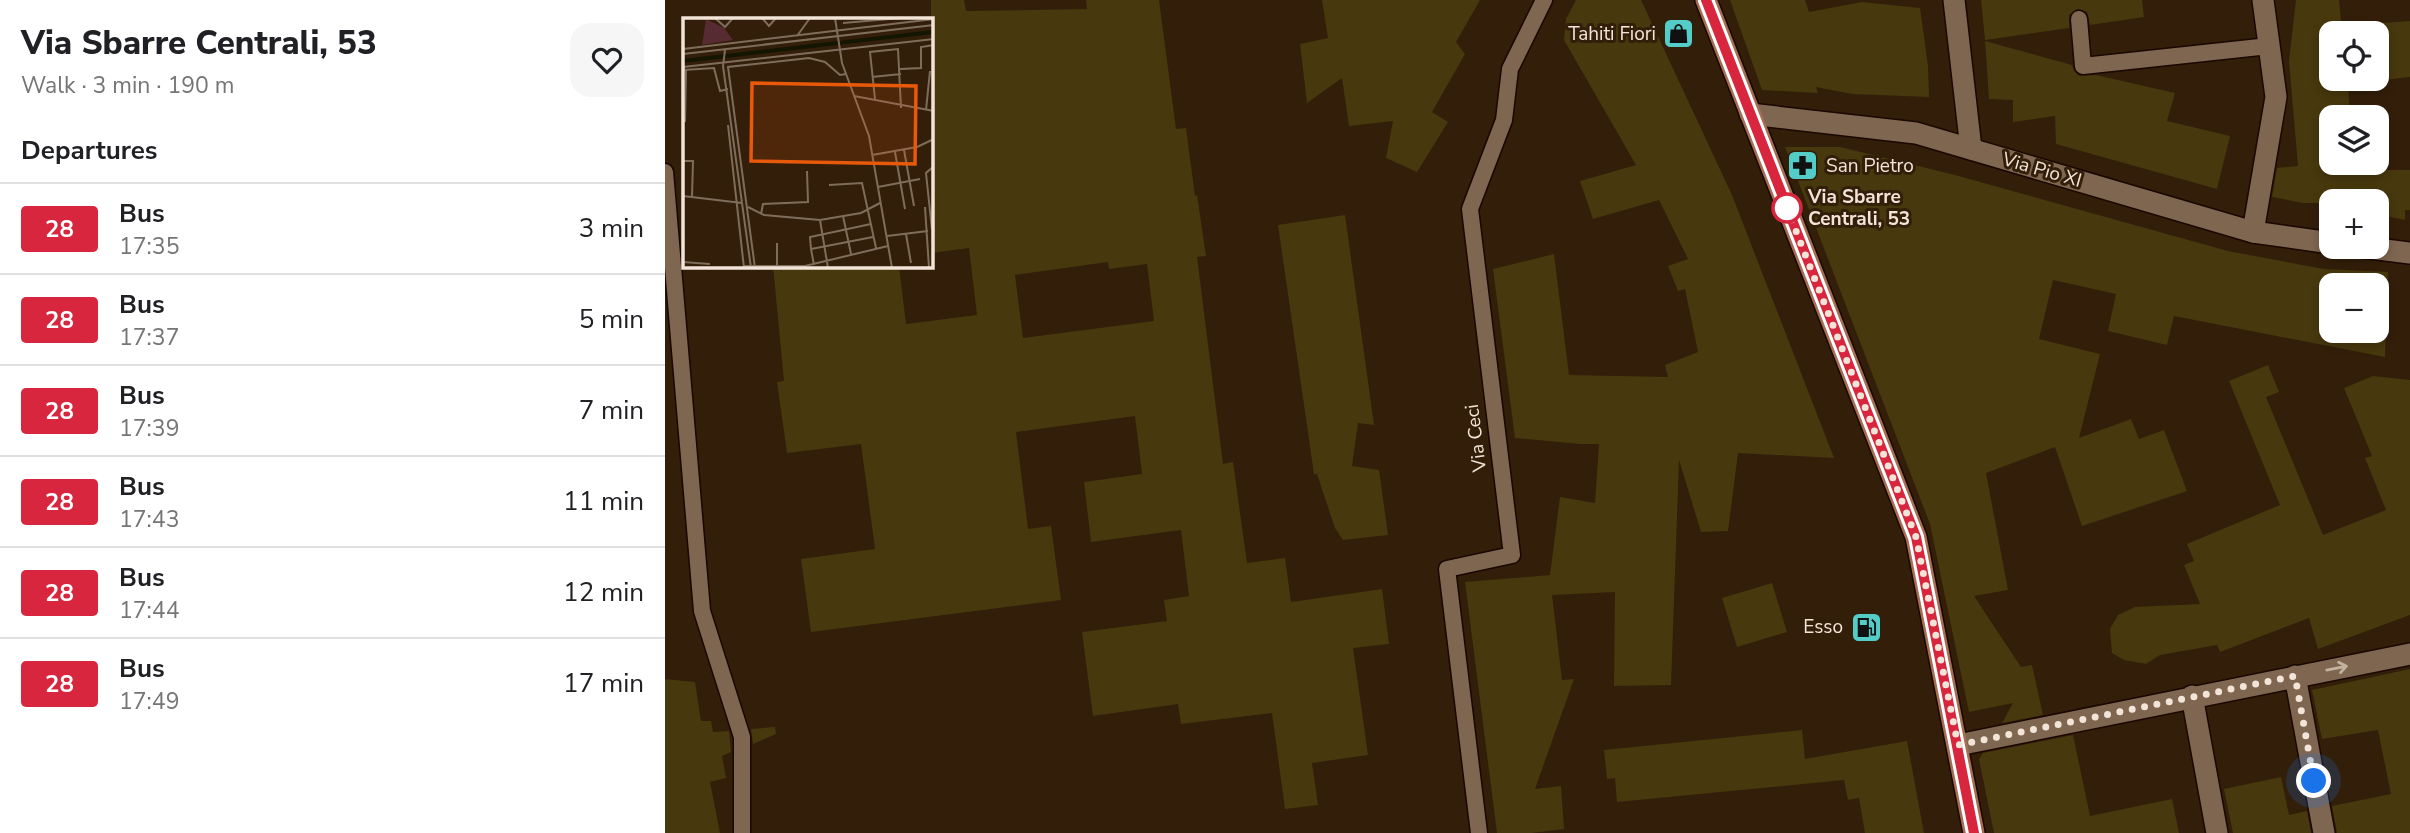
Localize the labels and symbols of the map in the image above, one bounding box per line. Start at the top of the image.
shop icon: Tahiti Fiori [1662,17,1696,51]
inset map [683,18,933,268]
place label: Tahiti Fiori [1568,21,1656,47]
street label: Via Pio XI [1998,146,2085,194]
pharmacy icon: San Pietro [1786,149,1820,183]
place label: San Pietro [1826,153,1914,179]
place label: Via Sbarre Centrali, 53 [1807,184,1910,232]
marker: Via Sbarre Centrali, 53 [1772,193,1802,223]
street label: Via Ceci [1459,403,1493,474]
fuel station icon: Esso [1849,610,1883,644]
place label: Esso [1803,614,1843,640]
one-way arrow [2325,661,2348,675]
your location [2296,763,2331,798]

